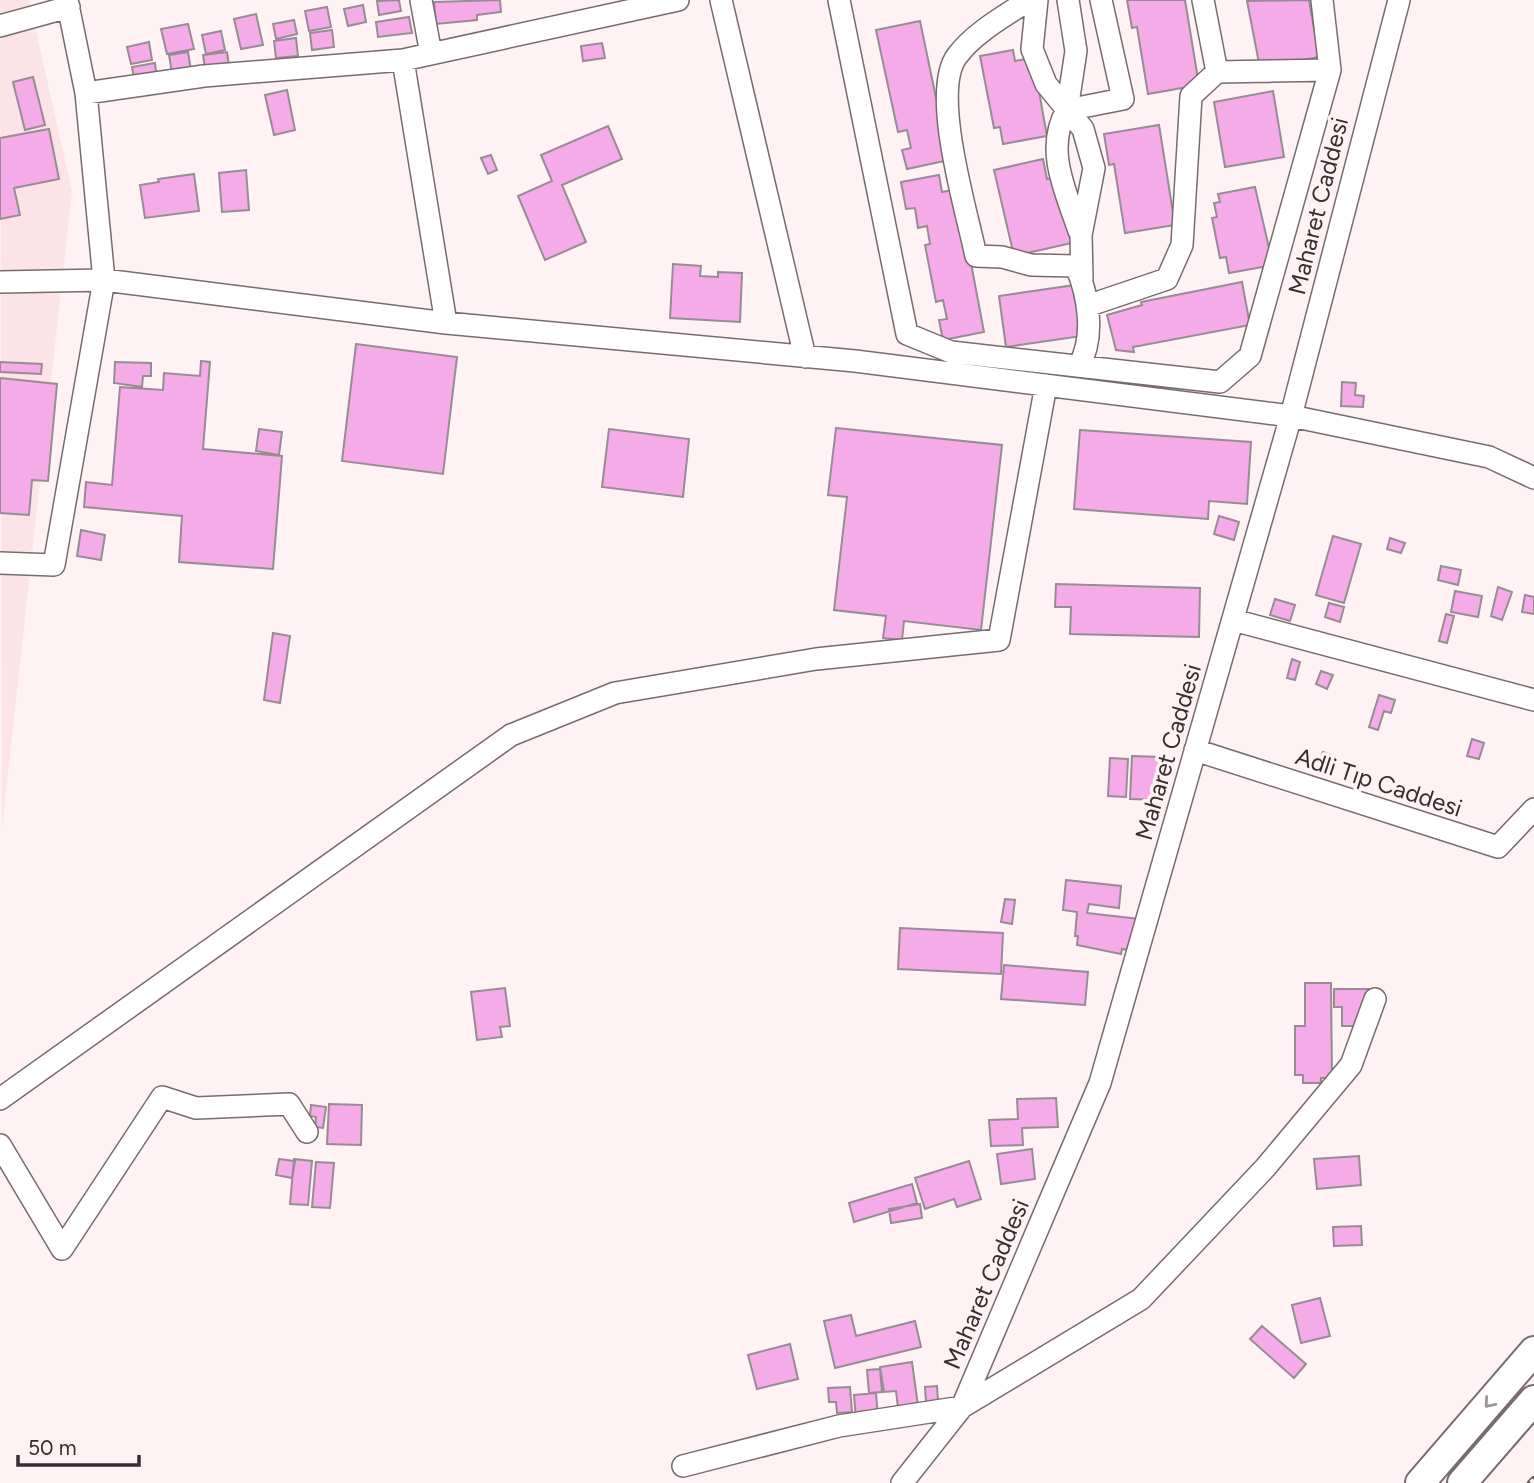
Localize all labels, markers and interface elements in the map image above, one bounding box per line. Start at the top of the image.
street label: Maharet Caddesi [1282,114,1354,298]
street label: Maharet Caddesi [1129,661,1207,843]
street label: Adli Tıp Caddesi [1292,741,1466,823]
street label: Maharet Caddesi [937,1195,1035,1373]
one-way arrow [1485,1394,1497,1407]
scale bar [18,1424,138,1468]
text: 50 m [28,1435,77,1460]

